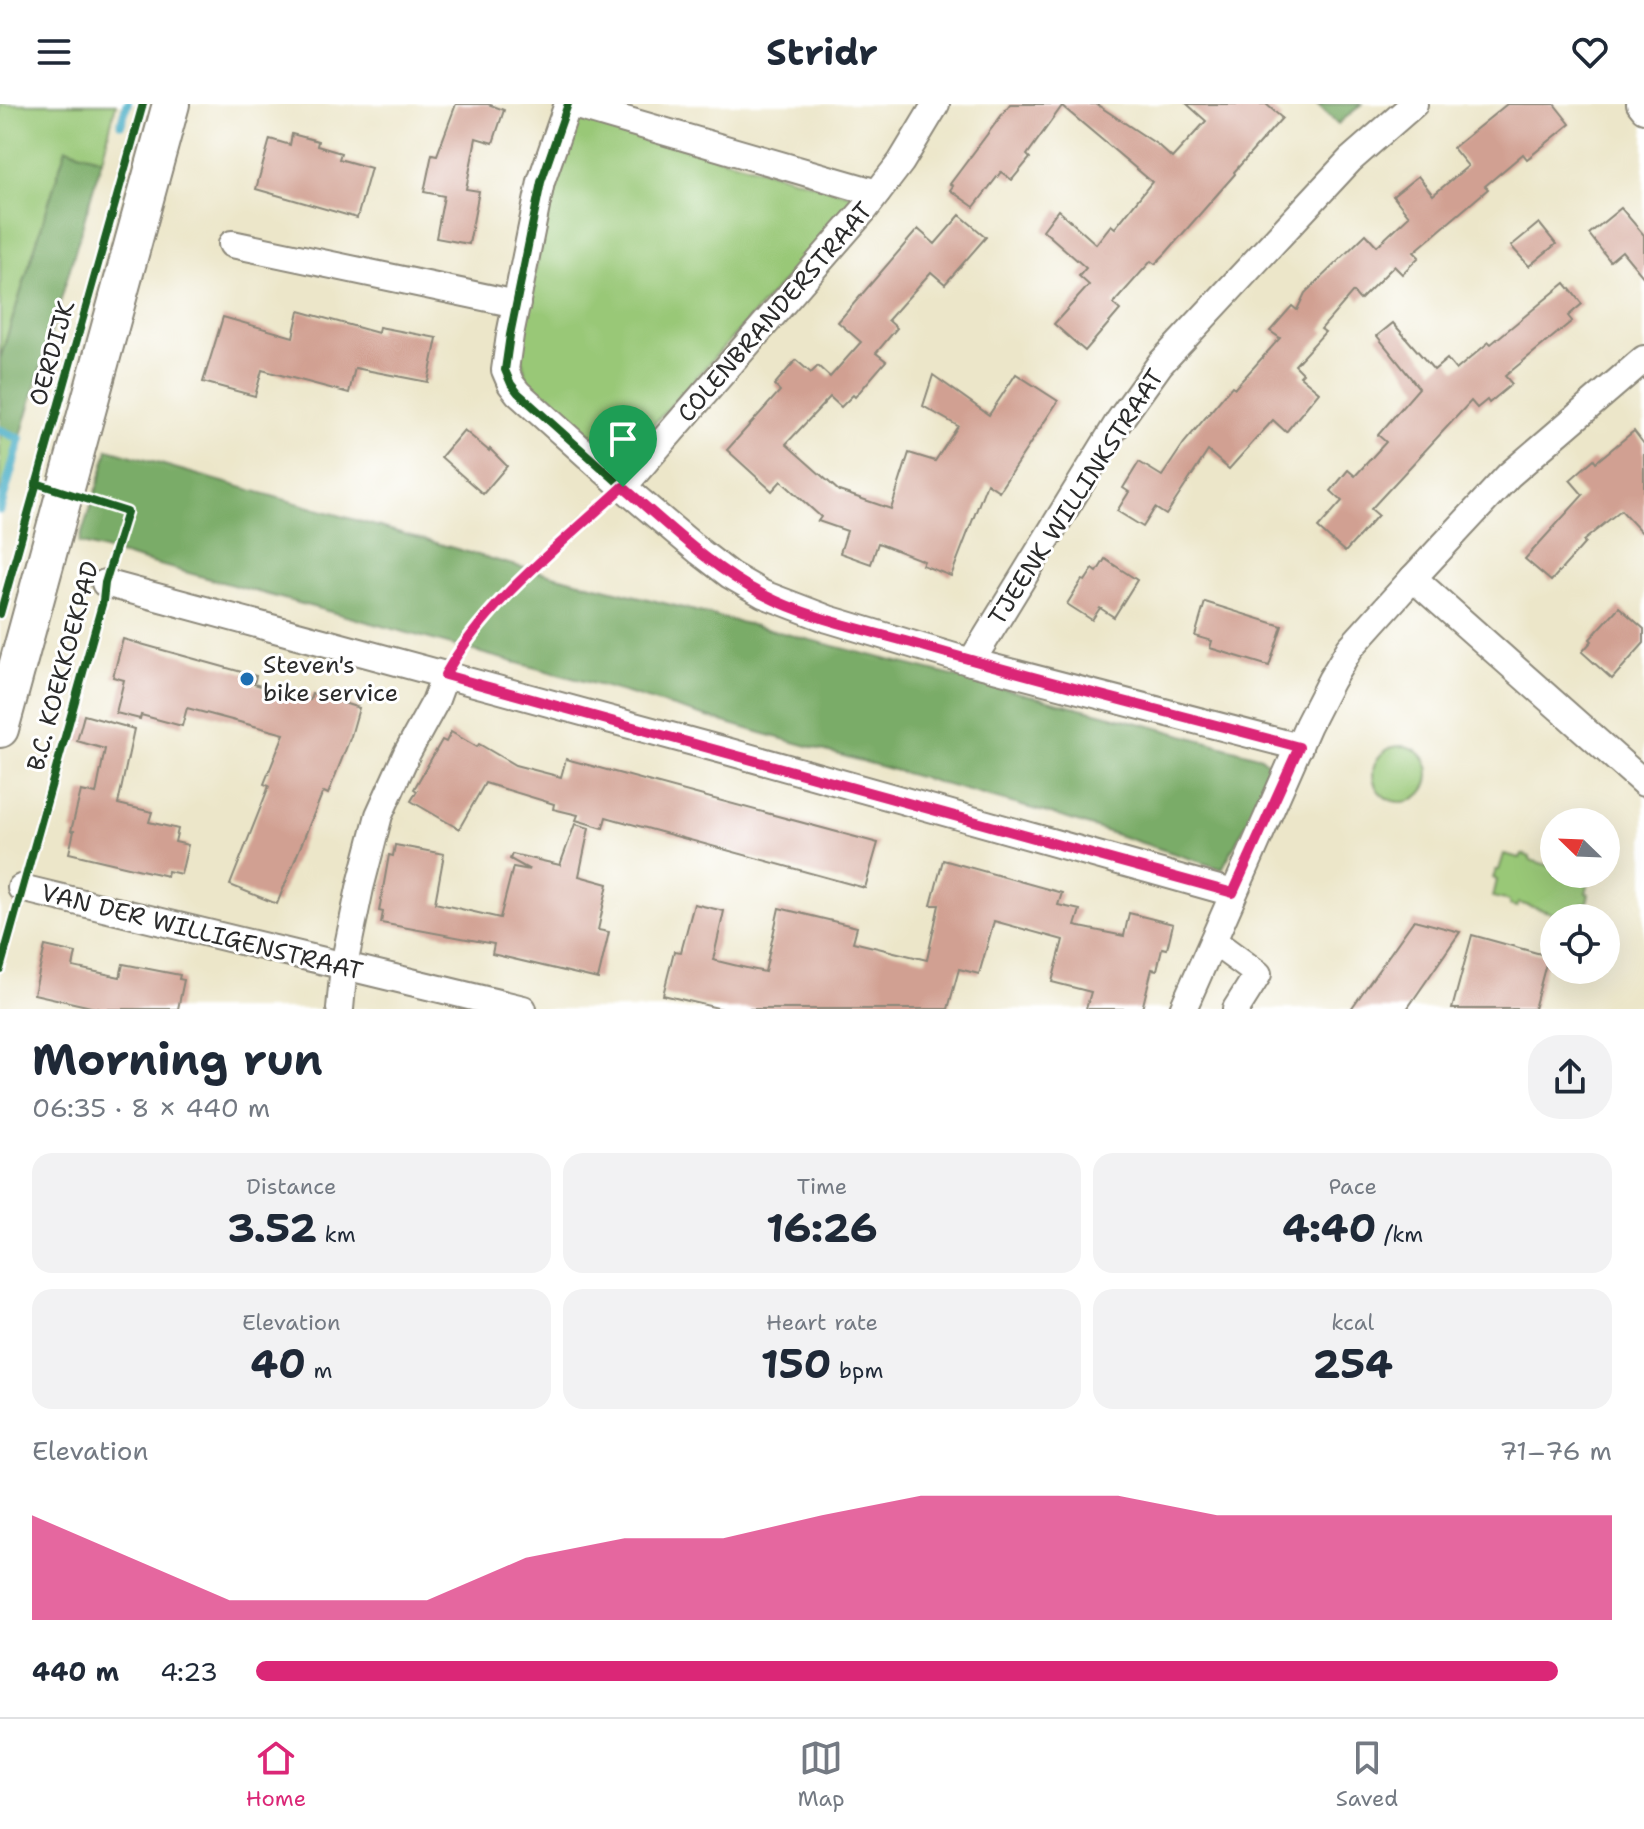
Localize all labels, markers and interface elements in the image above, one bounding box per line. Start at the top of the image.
text: Stridr [766,28,878,77]
icon: menu [32,30,76,74]
icon: heart [1568,30,1612,74]
street label: COLENBRANDERSTRAAT [670,195,880,429]
street label: OERDIJK [22,296,82,409]
street label: TJEENK WILLINKSTRAAT [981,363,1171,631]
pin [589,405,657,487]
icon: arrive [601,417,645,461]
street label: B.C. KOEKKOEKPAD [20,558,106,774]
place label: Steven's bike service [263,649,398,709]
marker: Steven's bike service [238,670,256,688]
north arrow [1540,808,1620,888]
map controls [1540,808,1620,984]
street label: VAN DER WILLIGENSTRAAT [38,877,366,988]
button: locate [1540,904,1620,984]
text: Morning run [32,1030,323,1089]
button: share [1528,1035,1612,1119]
text: 06:35 · 8 × 440 m [32,1090,270,1125]
text: Distance [246,1172,336,1201]
text: Time [797,1172,847,1201]
text: Pace [1328,1172,1377,1201]
text: 3.52 [227,1201,317,1255]
text: 16:26 [766,1201,878,1255]
text: 4:40 [1282,1201,1377,1255]
text: km [317,1220,356,1249]
text: /km [1377,1220,1423,1249]
text: Elevation [242,1308,341,1337]
text: Heart rate [766,1308,878,1337]
text: kcal [1331,1308,1374,1337]
text: 40 [250,1337,306,1391]
text: 150 [761,1337,832,1391]
text: 254 [1312,1337,1393,1391]
text: m [306,1356,333,1385]
text: bpm [832,1356,883,1385]
text: Elevation [32,1433,148,1468]
text: 71–76 m [1499,1433,1612,1468]
text: 440 m [32,1654,119,1689]
text: 4:23 [160,1654,218,1689]
tab: Home [246,1736,306,1813]
tab: Map [797,1736,845,1813]
tab: Saved [1336,1736,1398,1813]

